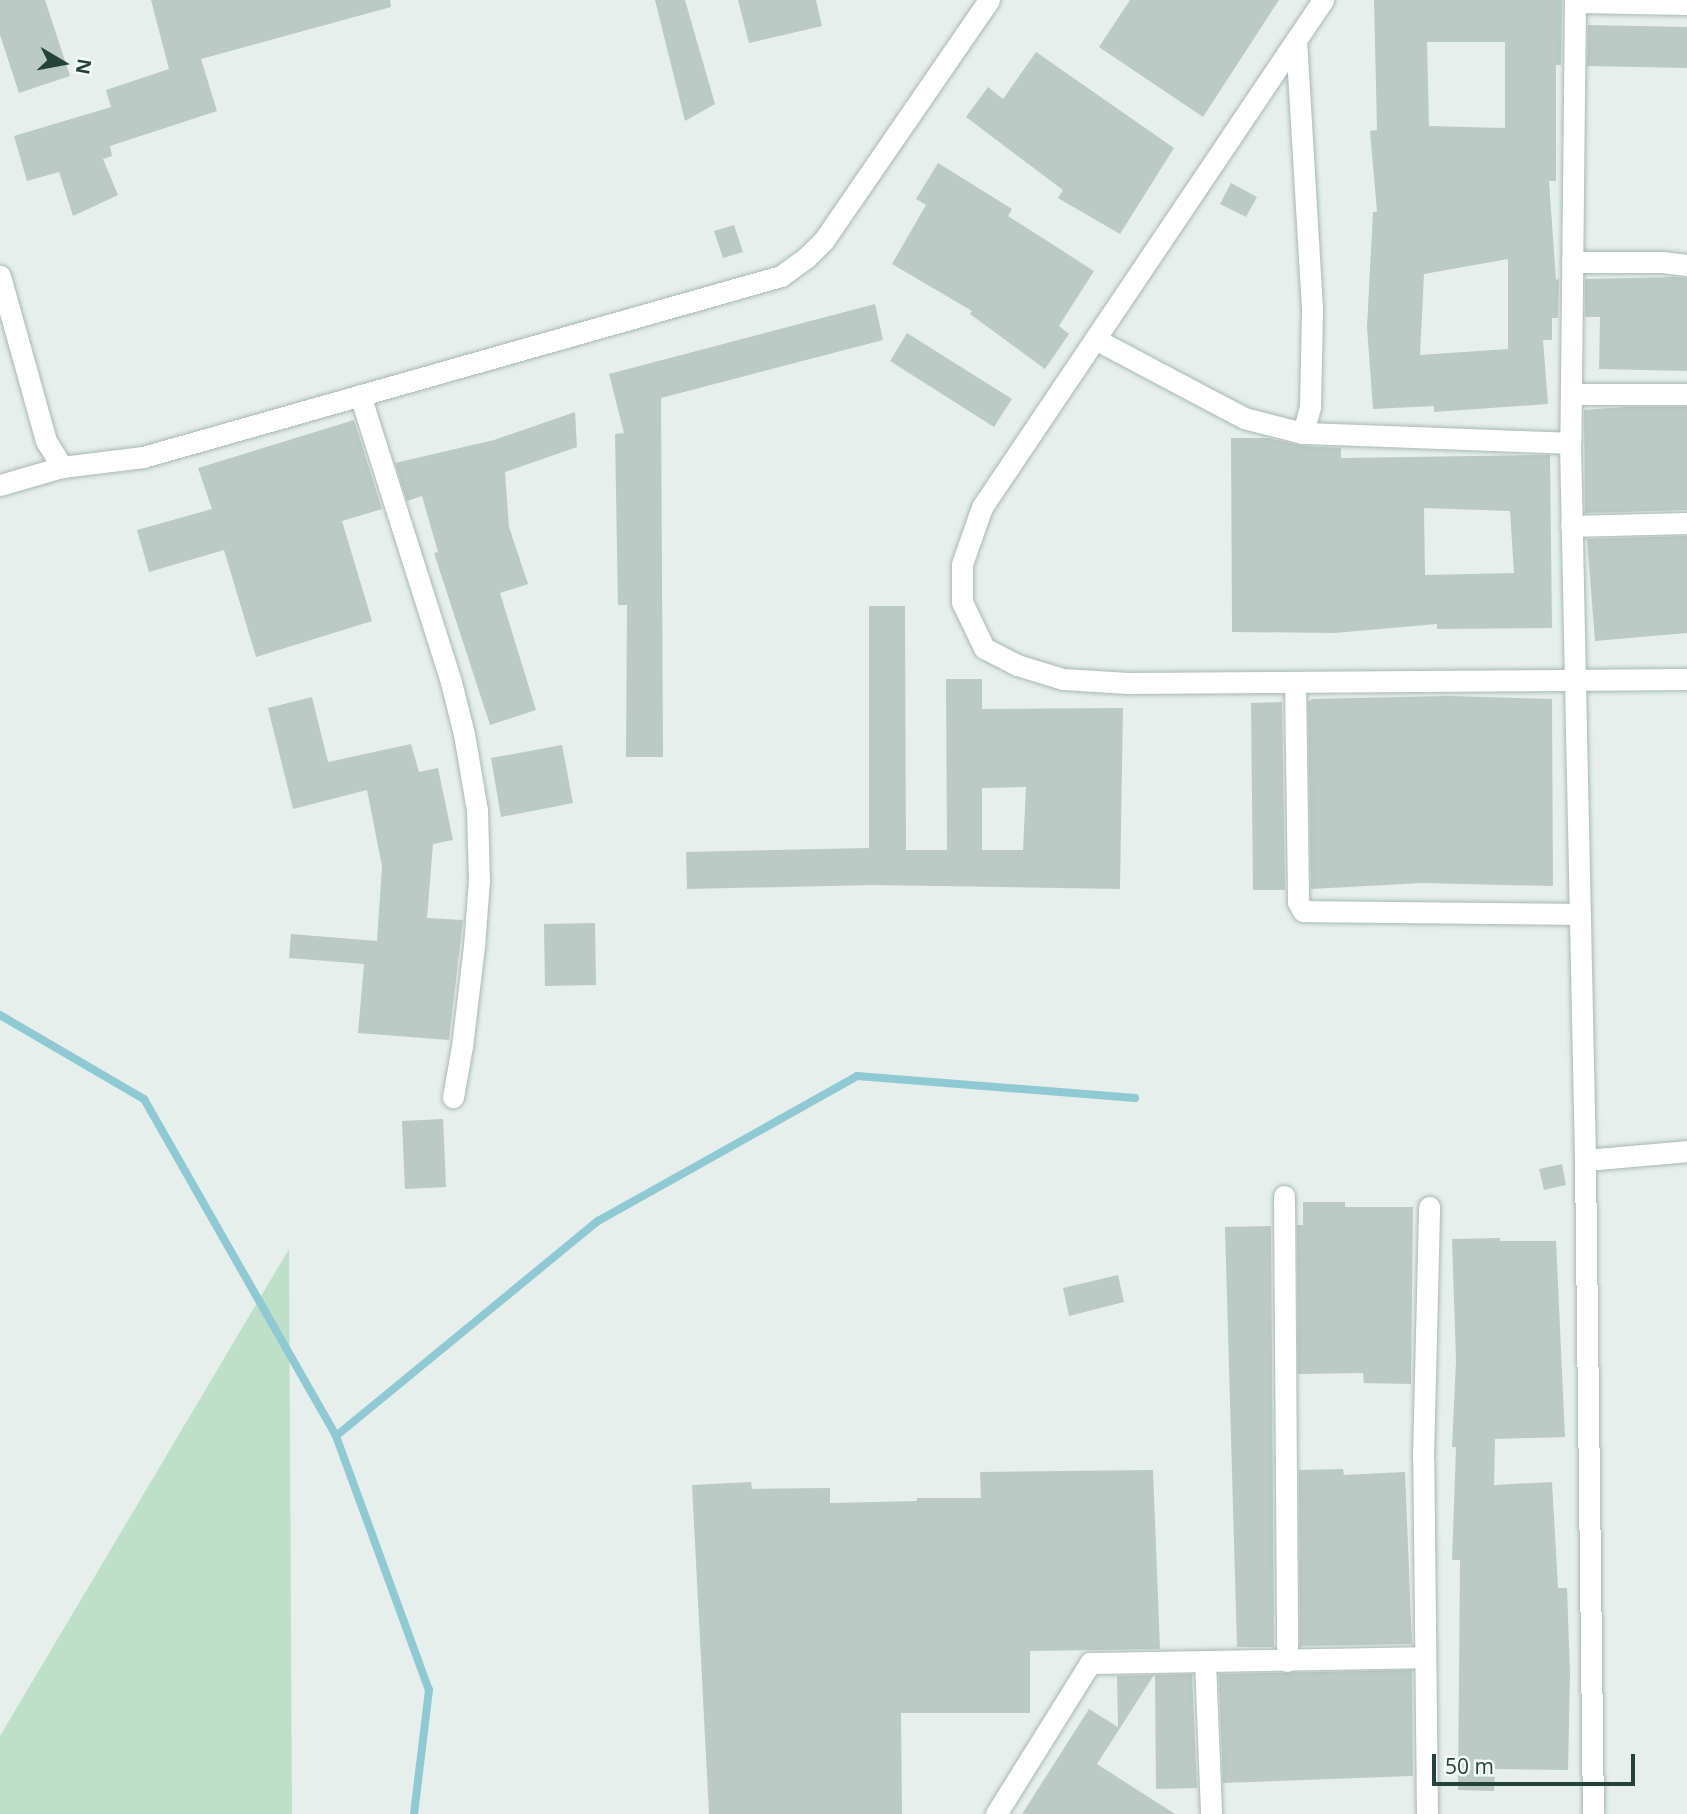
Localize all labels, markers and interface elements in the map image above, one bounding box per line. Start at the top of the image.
north arrow [28,28,98,98]
text: N [70,57,98,77]
scale bar [1435,1741,1638,1785]
text: 50 m [1445,1752,1494,1780]

